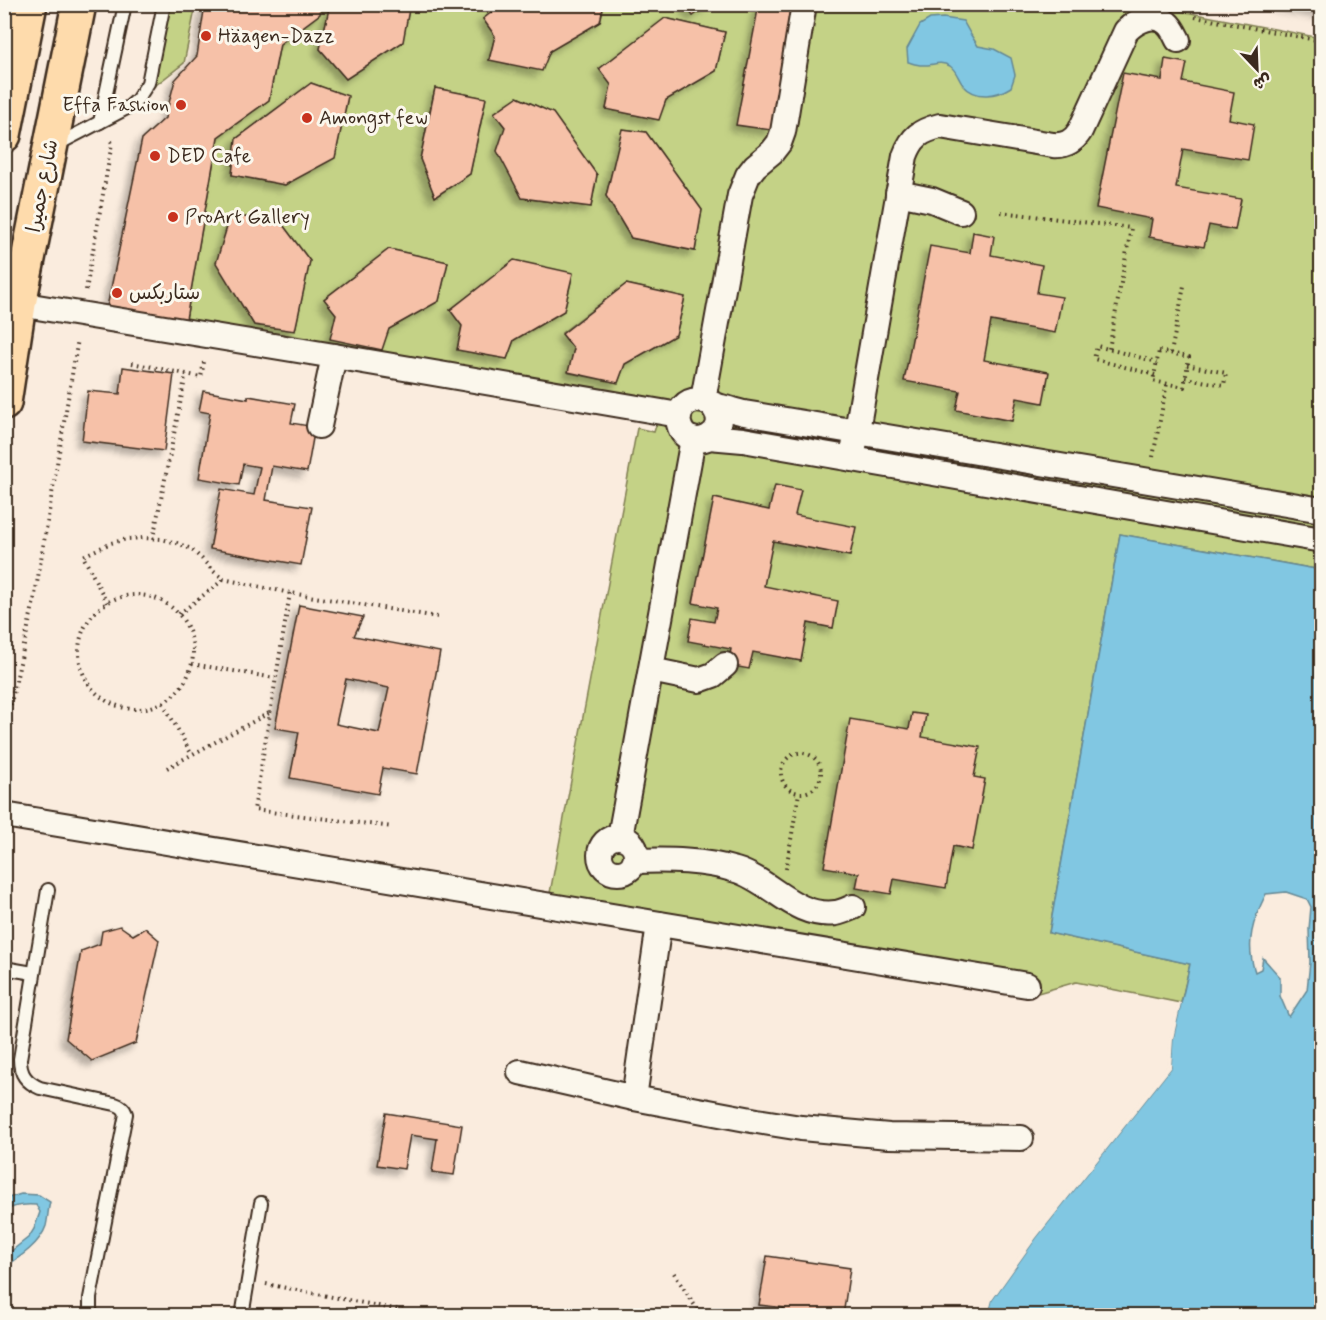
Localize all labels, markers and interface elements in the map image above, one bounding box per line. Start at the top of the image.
place label: Häagen-Dazz [218,23,334,50]
marker: Häagen-Dazz [199,29,213,43]
north arrow [1227,39,1287,99]
text: ش [1250,68,1274,95]
place label: Effa Fashion [62,92,169,119]
marker: Effa Fashion [174,98,188,112]
place label: Amongst few [319,105,427,133]
marker: Amongst few [300,111,314,125]
street label: شارع جميرا [21,137,65,235]
place label: DED Cafe [167,143,251,170]
marker: DED Cafe [148,149,162,163]
place label: ProArt Gallery [185,204,310,231]
marker: ProArt Gallery [166,210,180,224]
place label: ستاربكس [129,280,200,307]
marker: ستاربكس [110,286,124,300]

